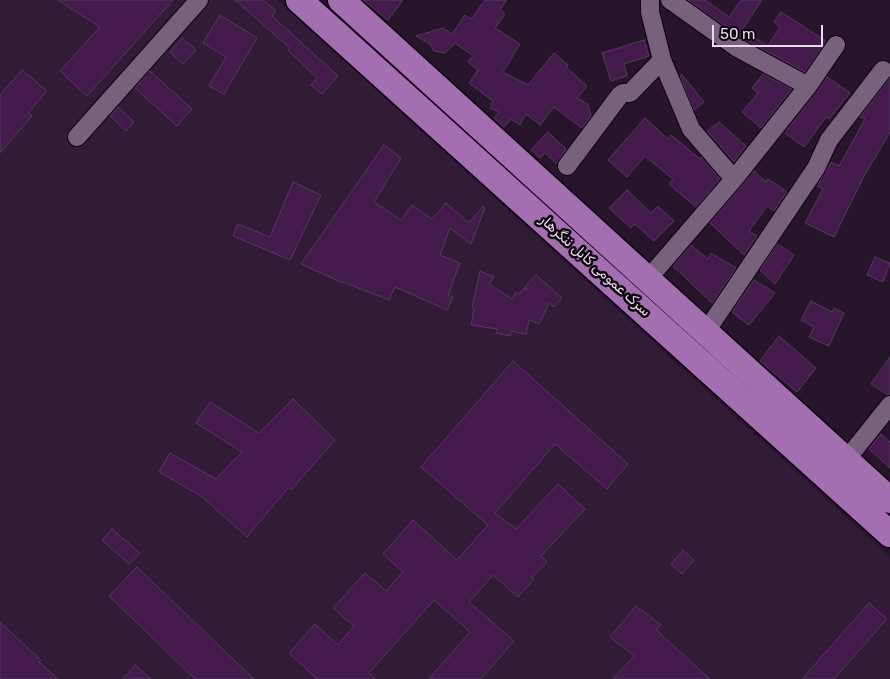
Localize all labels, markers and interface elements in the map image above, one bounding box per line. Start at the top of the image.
scale bar [715,15,826,47]
text: 50 m [720,25,755,43]
street label: سرک عمومی کابل ننگرهار [536,212,654,320]

